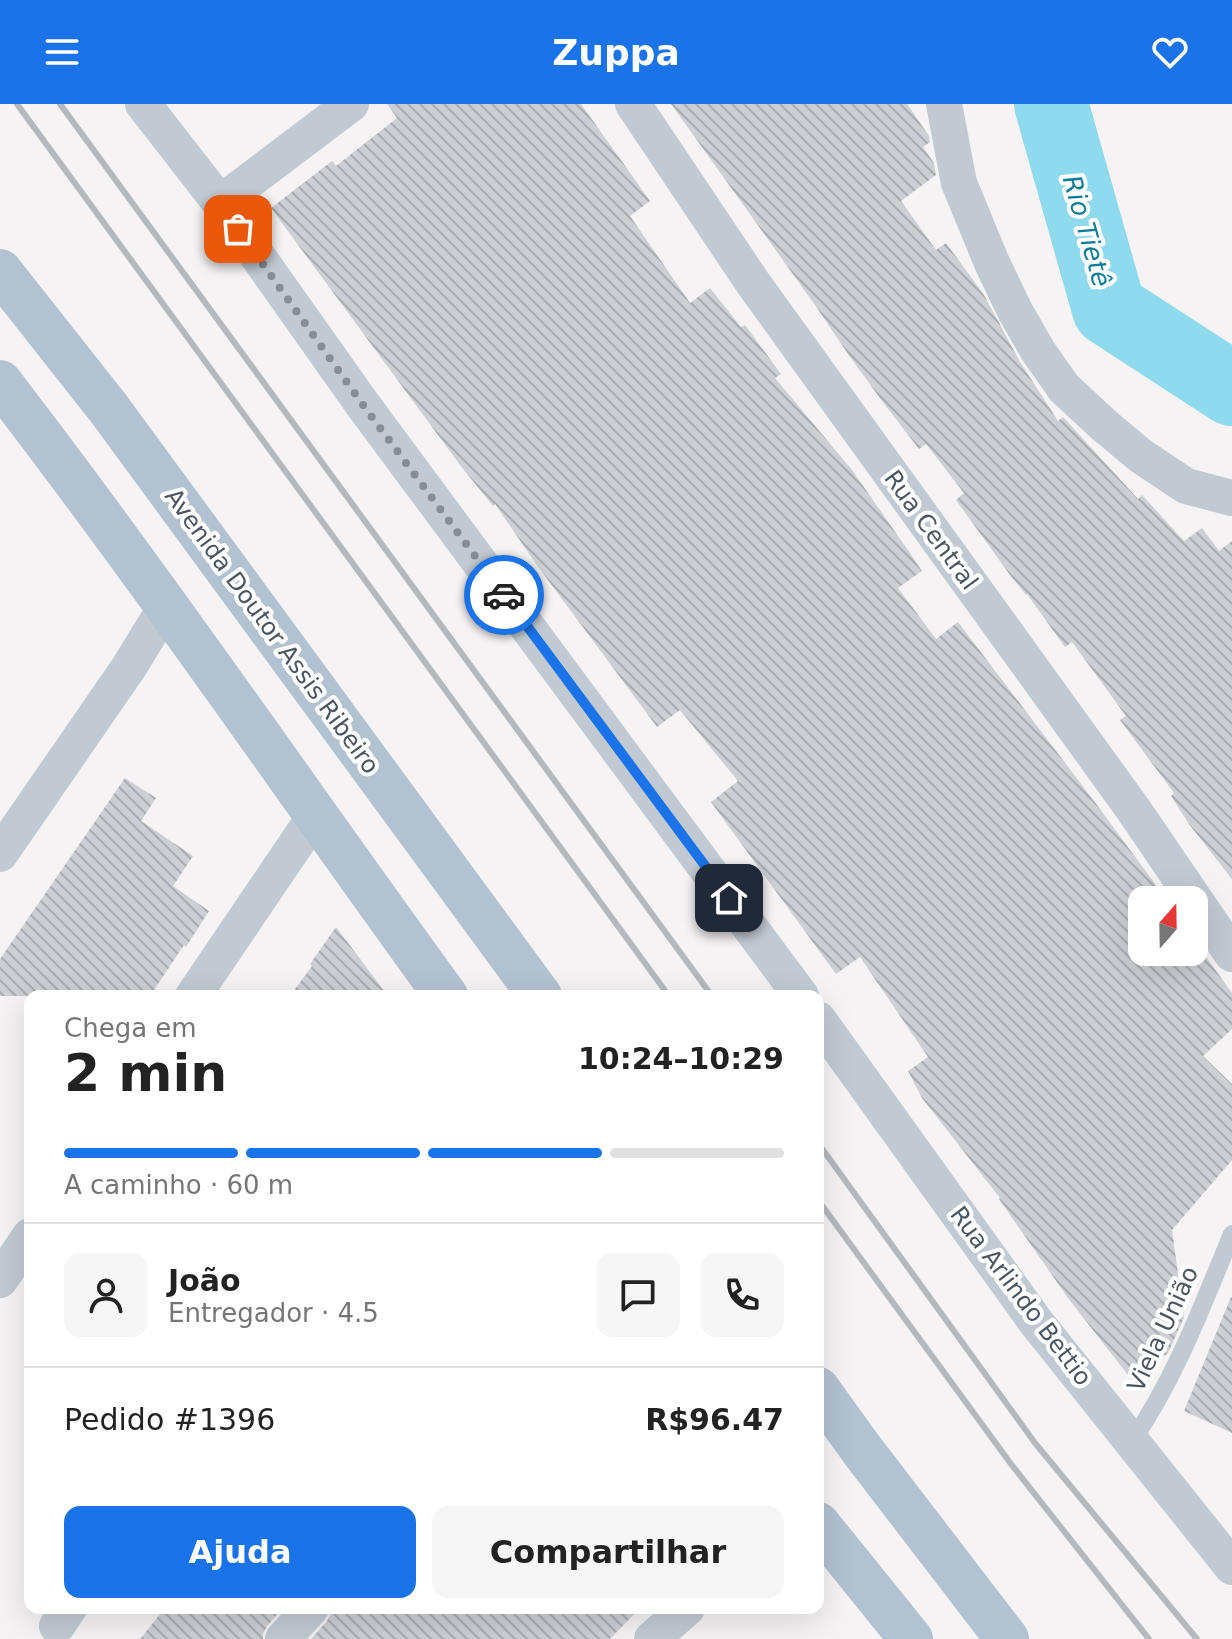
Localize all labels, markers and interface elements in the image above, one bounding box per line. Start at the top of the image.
icon: menu [40,30,84,74]
icon: heart [1148,30,1192,74]
text: Zuppa [552,32,680,73]
water label: Rio Tietê [1057,172,1117,290]
pin [204,195,272,263]
icon: bag [216,207,260,251]
street label: Rua Central [878,465,984,595]
street label: Avenida Doutor Assis Ribeiro [159,483,385,779]
courier [464,555,544,635]
icon: car [482,573,526,617]
pin [695,864,763,932]
icon: home [707,876,751,920]
north arrow [1128,886,1208,966]
map controls [1128,886,1208,966]
text: Chega em [64,1013,197,1043]
text: 10:24–10:29 [578,1041,784,1076]
text: 2 min [64,1043,227,1103]
text: A caminho · 60 m [64,1170,293,1200]
street label: Rua Arlindo Bettio [945,1201,1097,1391]
button: person [64,1253,148,1337]
button: chat [596,1253,680,1337]
button: phone [700,1253,784,1337]
street label: Viela União [1122,1262,1204,1396]
text: João [168,1263,241,1298]
text: Entregador · 4.5 [168,1298,379,1328]
text: Pedido #1396 [64,1402,275,1437]
text: R$96.47 [645,1402,784,1437]
button: Ajuda [64,1506,416,1598]
button: Compartilhar [432,1506,784,1598]

